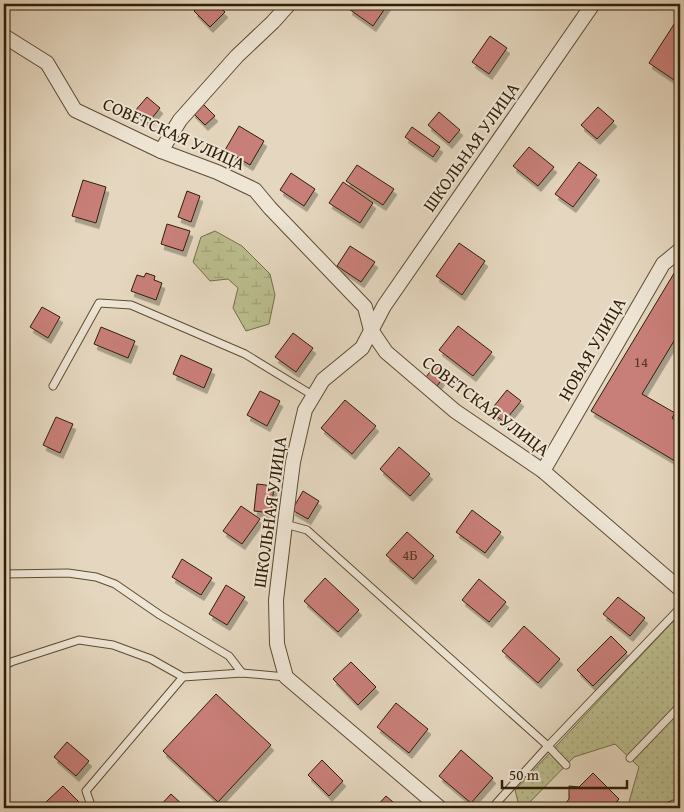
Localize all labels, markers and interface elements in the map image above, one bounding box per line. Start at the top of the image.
street label: ШКОЛЬНАЯ УЛИЦА [416,76,526,217]
street label: СОВЕТСКАЯ УЛИЦА [99,90,250,177]
street label: НОВАЯ УЛИЦА [551,292,632,406]
street label: СОВЕТСКАЯ УЛИЦА [417,349,556,463]
house number: 14 [634,351,648,372]
street label: ШКОЛЬНАЯ УЛИЦА [245,434,294,590]
house number: 4Б [402,544,418,565]
scale bar [502,757,626,789]
text: 50 m [509,764,540,785]

